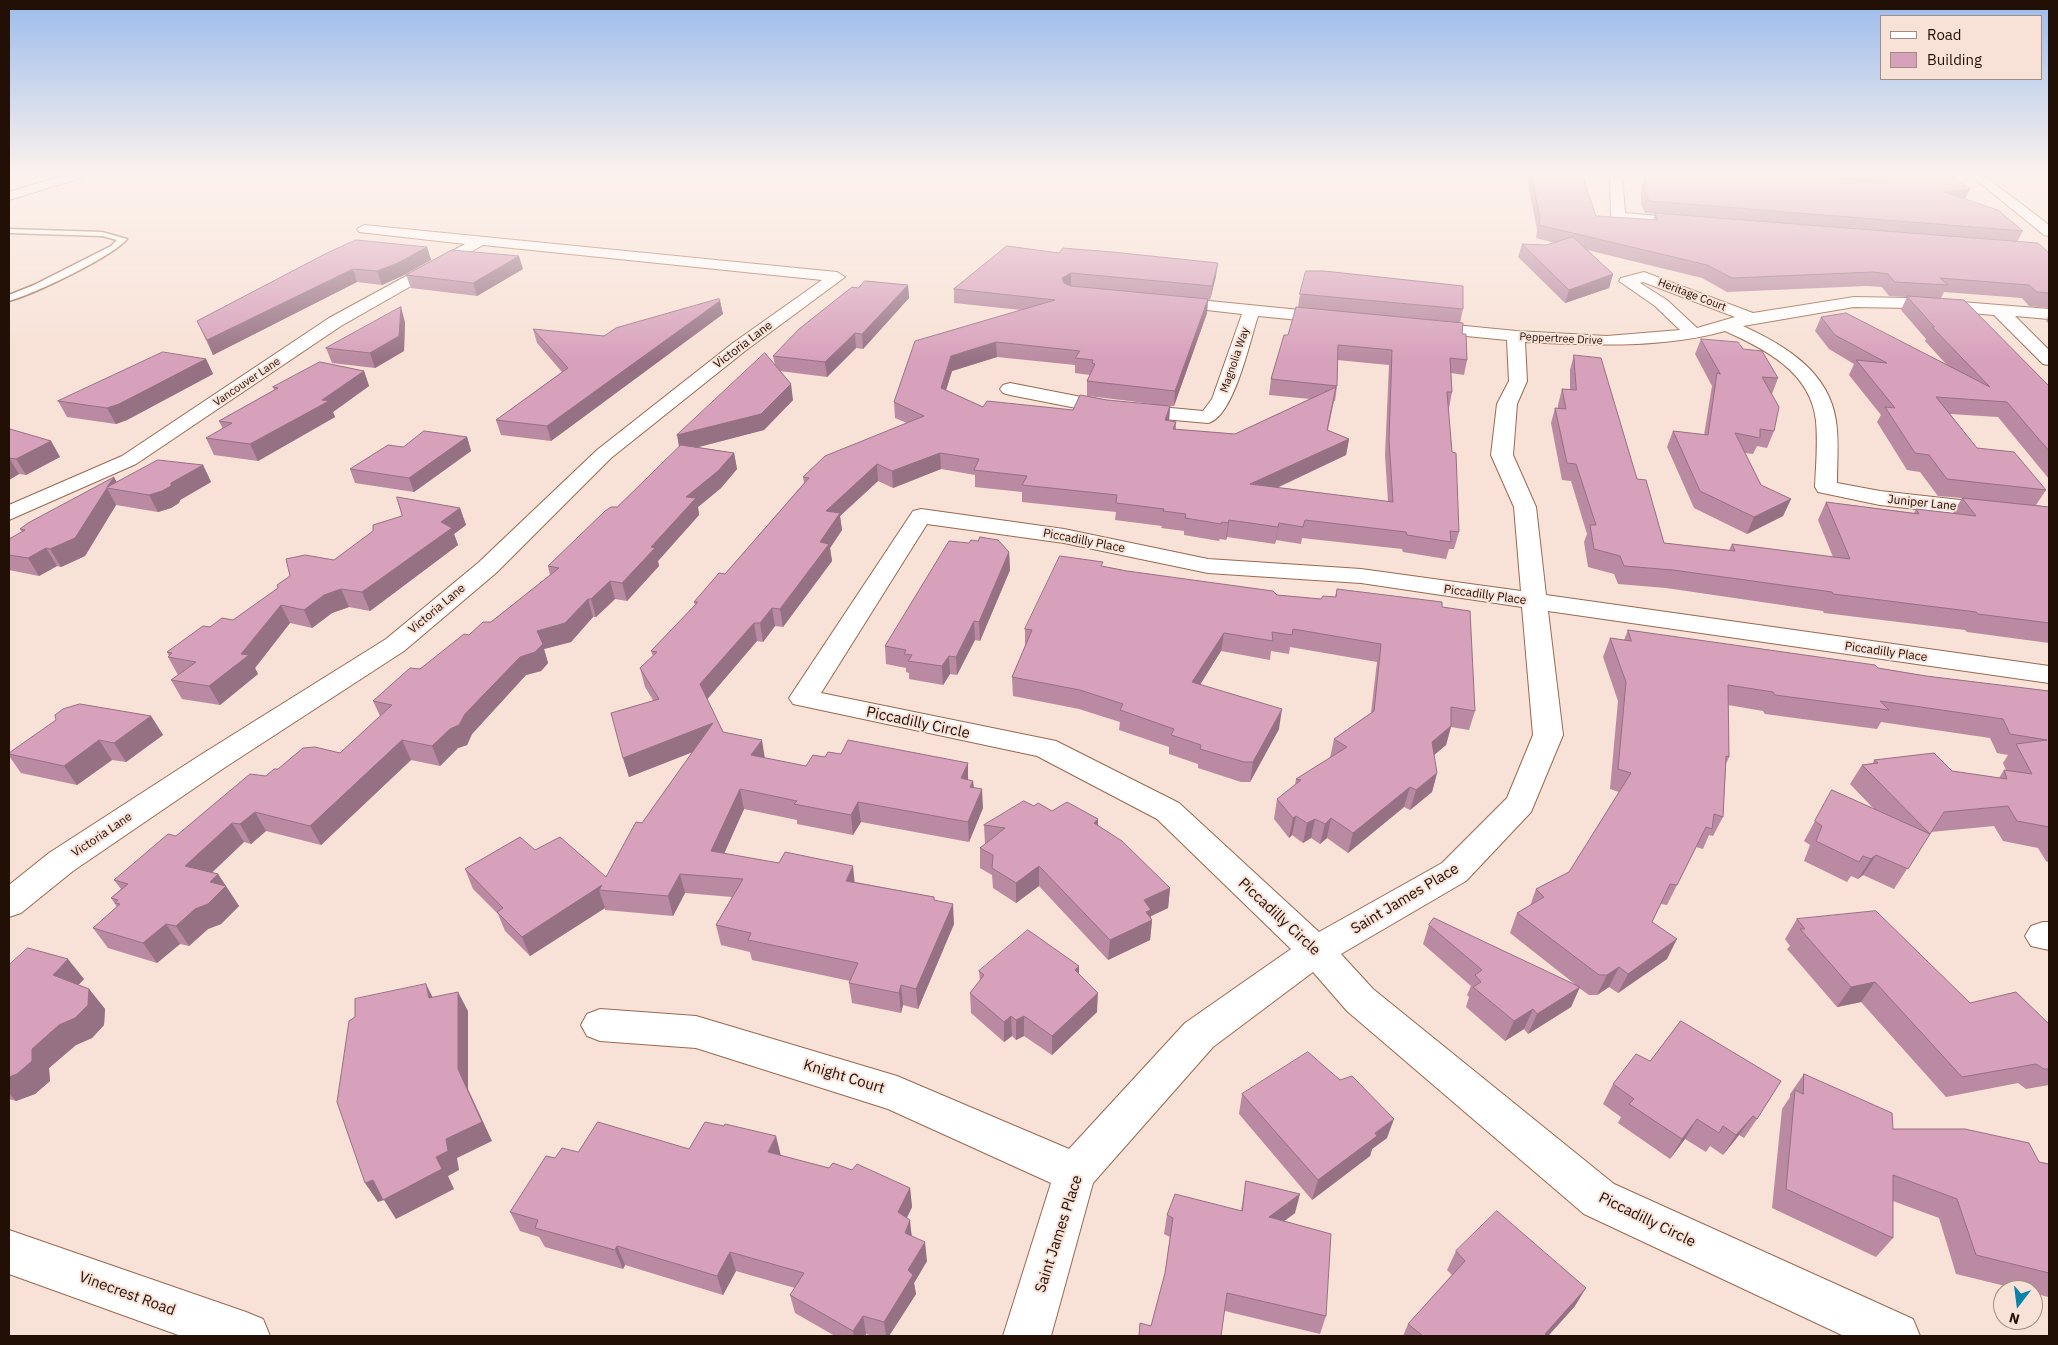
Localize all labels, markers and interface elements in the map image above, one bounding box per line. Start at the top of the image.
legend [1880,15,2043,80]
text: Road [1927,25,1962,44]
text: Building [1927,50,1982,69]
street label: Heritage Court [1656,276,1728,314]
street label: Victoria Lane [711,318,775,372]
street label: Magnolia Way [1218,326,1252,394]
street label: Peppertree Drive [1519,330,1603,348]
street label: Vancouver Lane [211,355,283,409]
street label: Juniper Lane [1887,492,1957,514]
street label: Piccadilly Place [1042,526,1126,556]
street label: Victoria Lane [406,581,468,637]
street label: Piccadilly Place [1443,582,1527,608]
street label: Piccadilly Place [1844,639,1928,665]
street label: Piccadilly Circle [864,703,972,743]
street label: Victoria Lane [69,810,135,860]
street label: Saint James Place [1348,860,1462,938]
street label: Piccadilly Circle [1234,874,1324,960]
street label: Knight Court [801,1056,887,1098]
street label: Saint James Place [1032,1173,1086,1295]
street label: Piccadilly Circle [1596,1189,1698,1251]
street label: Vinecrest Road [76,1268,178,1320]
north arrow [1993,1280,2043,1330]
text: N [2007,1309,2022,1329]

